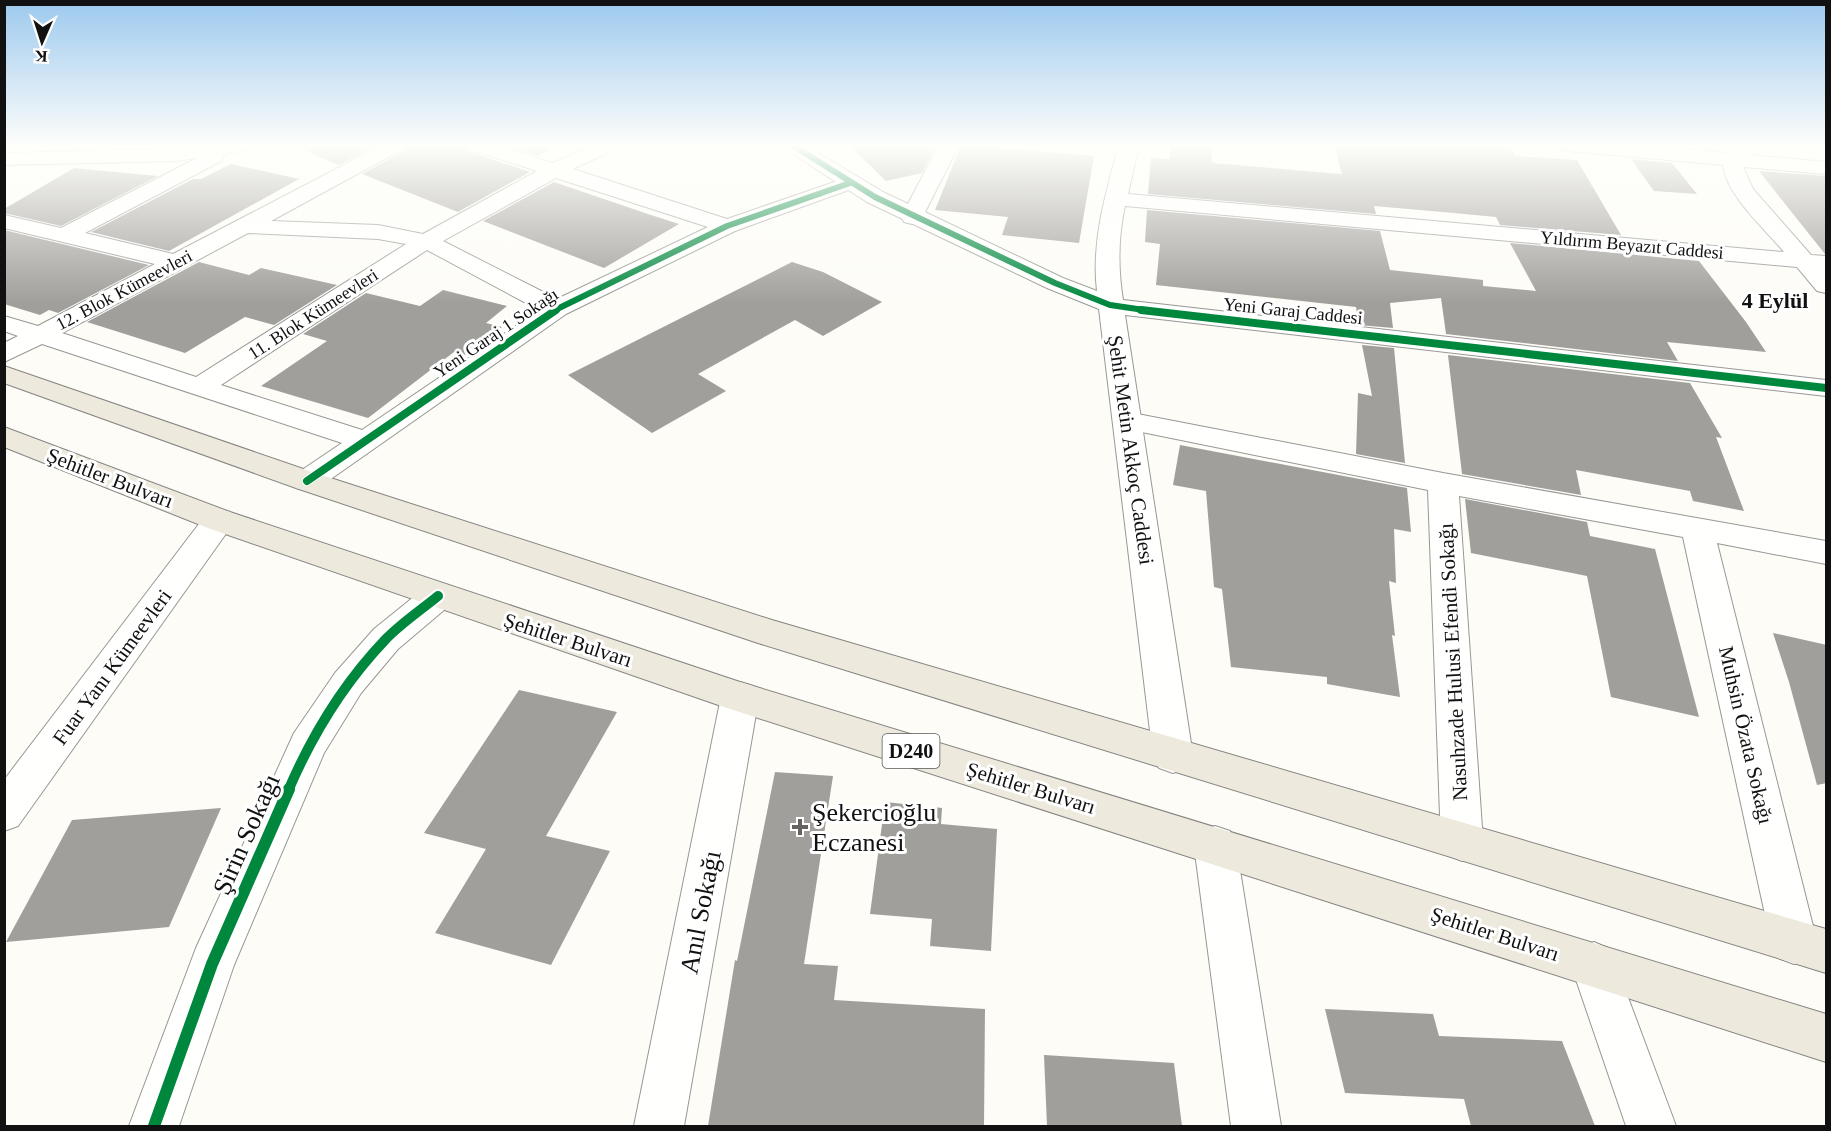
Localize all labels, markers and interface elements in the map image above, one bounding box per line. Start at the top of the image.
north arrow [12,12,72,72]
text: K [34,48,48,65]
street label: Yıldırım Beyazıt Caddesi [1539,227,1725,263]
street label: 12. Blok Kümeevleri [52,246,196,334]
street label: 11. Blok Kümeevleri [244,265,382,363]
street label: Yeni Garaj 1 Sokağı [430,284,562,382]
district label: 4 Eylül [1742,288,1808,313]
street label: Yeni Garaj Caddesi [1222,294,1364,328]
street label: Şehit Metin Akkoç Caddesi [1103,334,1159,566]
street label: Şehitler Bulvarı [43,443,177,513]
street label: Nasuhzade Hulusi Efendi Sokağı [1434,522,1472,802]
street label: Fuar Yanı Kümeevleri [48,585,176,749]
street label: Şehitler Bulvarı [501,608,635,672]
street label: Muhsin Özata Sokağı [1714,644,1778,827]
road number: D240 [882,734,940,768]
street label: Şehitler Bulvarı [964,757,1099,819]
street label: Şirin Sokağı [207,769,286,899]
place label: Şekercioğlu Eczanesi [812,798,936,857]
marker: Şekercioğlu Eczanesi [793,820,807,834]
street label: Anıl Sokağı [674,848,727,976]
street label: Şehitler Bulvarı [1428,902,1562,966]

